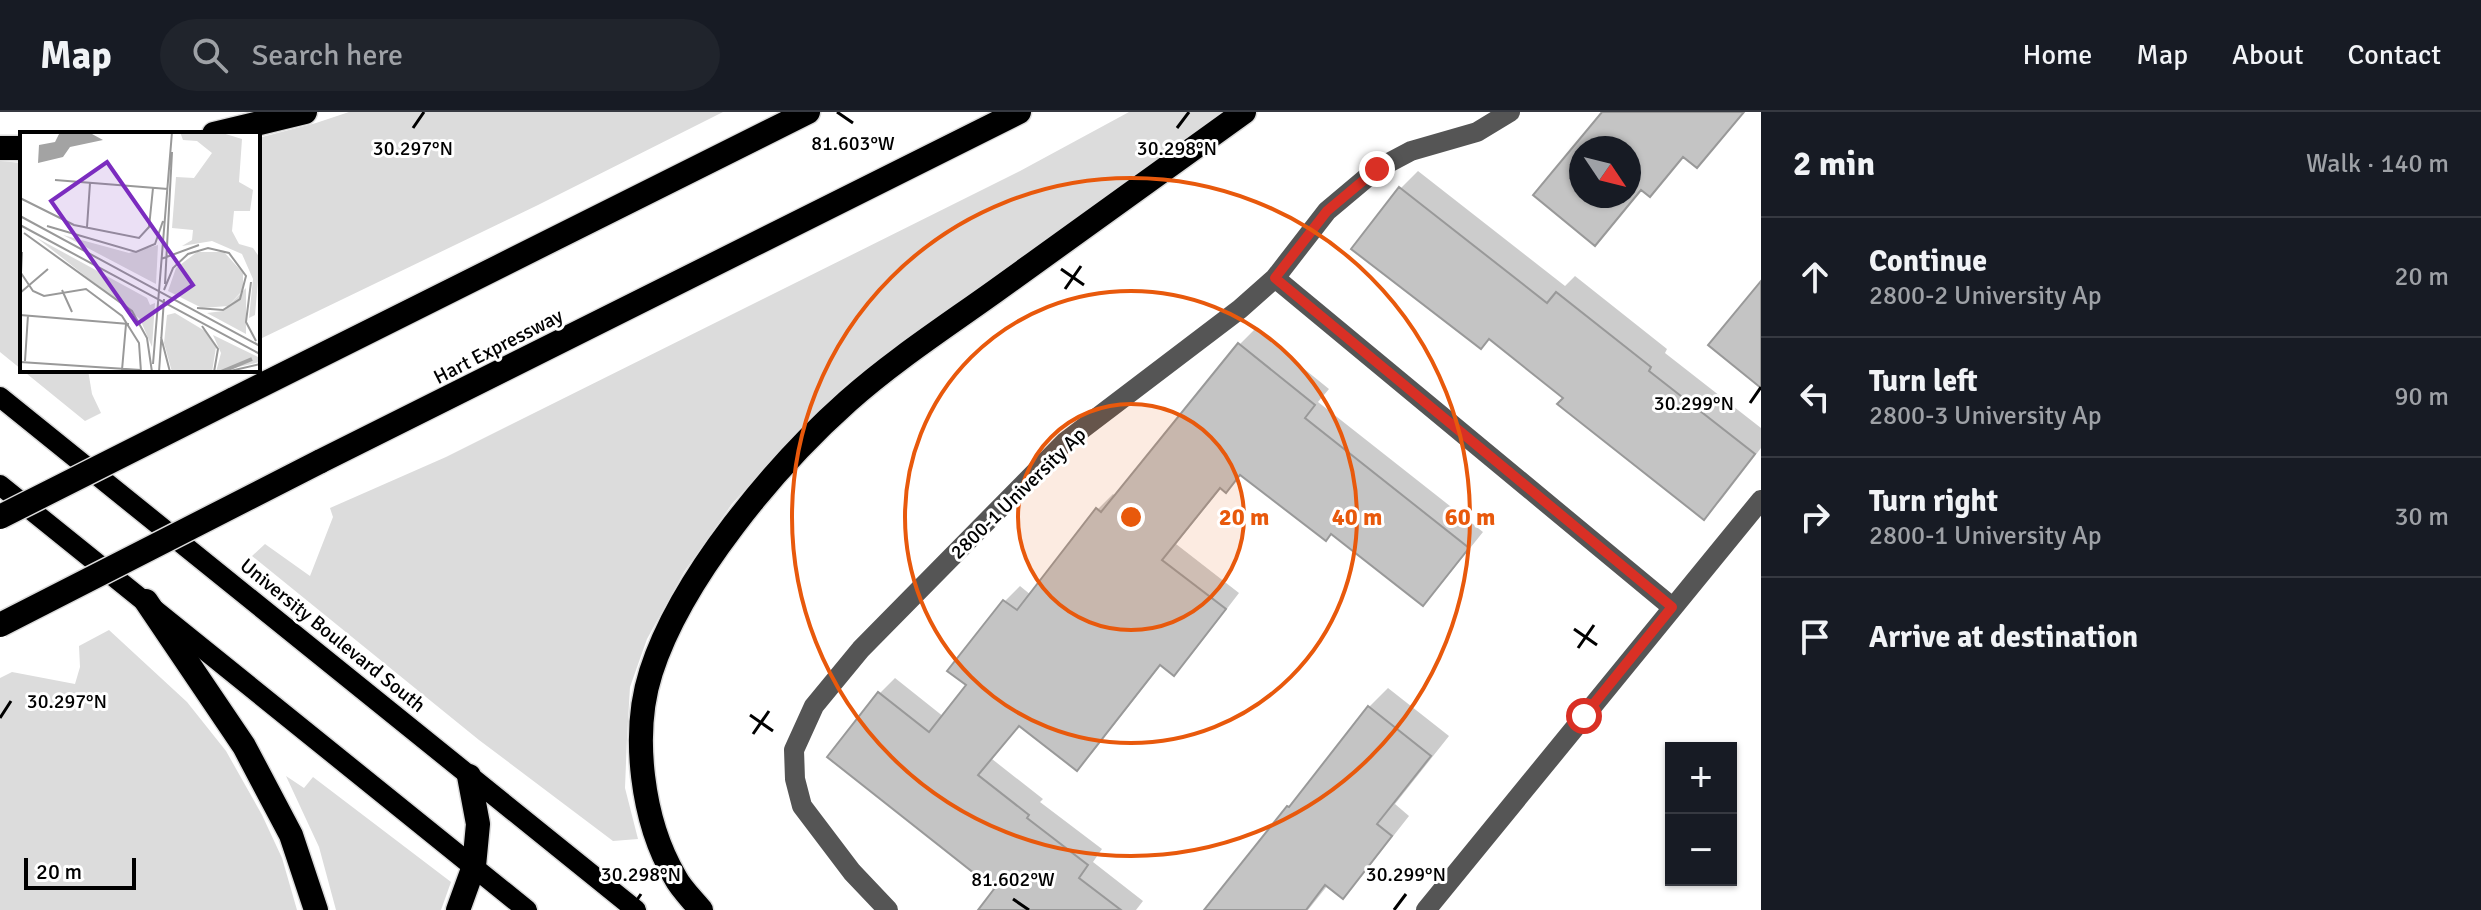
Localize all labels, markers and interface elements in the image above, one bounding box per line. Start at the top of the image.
search box [160,19,720,91]
text: Map [40,32,112,79]
icon: search [188,33,232,77]
text: Search here [252,37,403,74]
text: Home [2023,38,2092,72]
text: Map [2136,38,2188,72]
text: About [2232,38,2304,72]
text: Contact [2348,38,2441,72]
text: 81.603°W [811,131,895,156]
inset map [20,132,260,372]
text: 30.297°N [373,136,453,161]
text: 30.298°N [1137,136,1217,161]
north arrow [1569,136,1641,208]
text: 2 min [1793,143,1875,185]
text: Walk · 140 m [2306,148,2449,180]
route end [1359,151,1395,187]
text: Continue [1869,243,1987,280]
icon: ahead [1793,255,1837,299]
text: 20 m [2394,261,2449,293]
text: 2800-2 University Ap [1869,280,2102,312]
street label: Hart Expressway [429,303,568,390]
text: Turn left [1869,363,1978,400]
icon: left [1793,375,1837,419]
text: 90 m [2394,381,2449,413]
text: 30.299°N [1654,391,1734,416]
text: 2800-3 University Ap [1869,400,2102,432]
street label: 2800-1 University Ap [945,422,1091,564]
text: Turn right [1869,483,1998,520]
icon: right [1793,495,1837,539]
text: 30 m [2394,501,2449,533]
text: 20 m [1219,502,1269,532]
text: 40 m [1332,502,1382,532]
text: 60 m [1445,502,1495,532]
centre of rings [1117,503,1145,531]
text: 2800-1 University Ap [1869,520,2102,552]
street label: University Boulevard South [235,553,430,718]
icon: arrive [1793,615,1837,659]
text: Arrive at destination [1869,619,2138,656]
text: 30.297°N [27,689,107,714]
route start [1566,698,1602,734]
map controls [1665,742,1737,886]
button: + [1665,742,1737,814]
button: − [1665,814,1737,886]
scale bar [24,854,136,890]
text: 20 m [36,858,82,885]
text: 30.298°N [601,862,681,887]
text: 30.299°N [1366,862,1446,887]
text: 81.602°W [971,867,1055,892]

